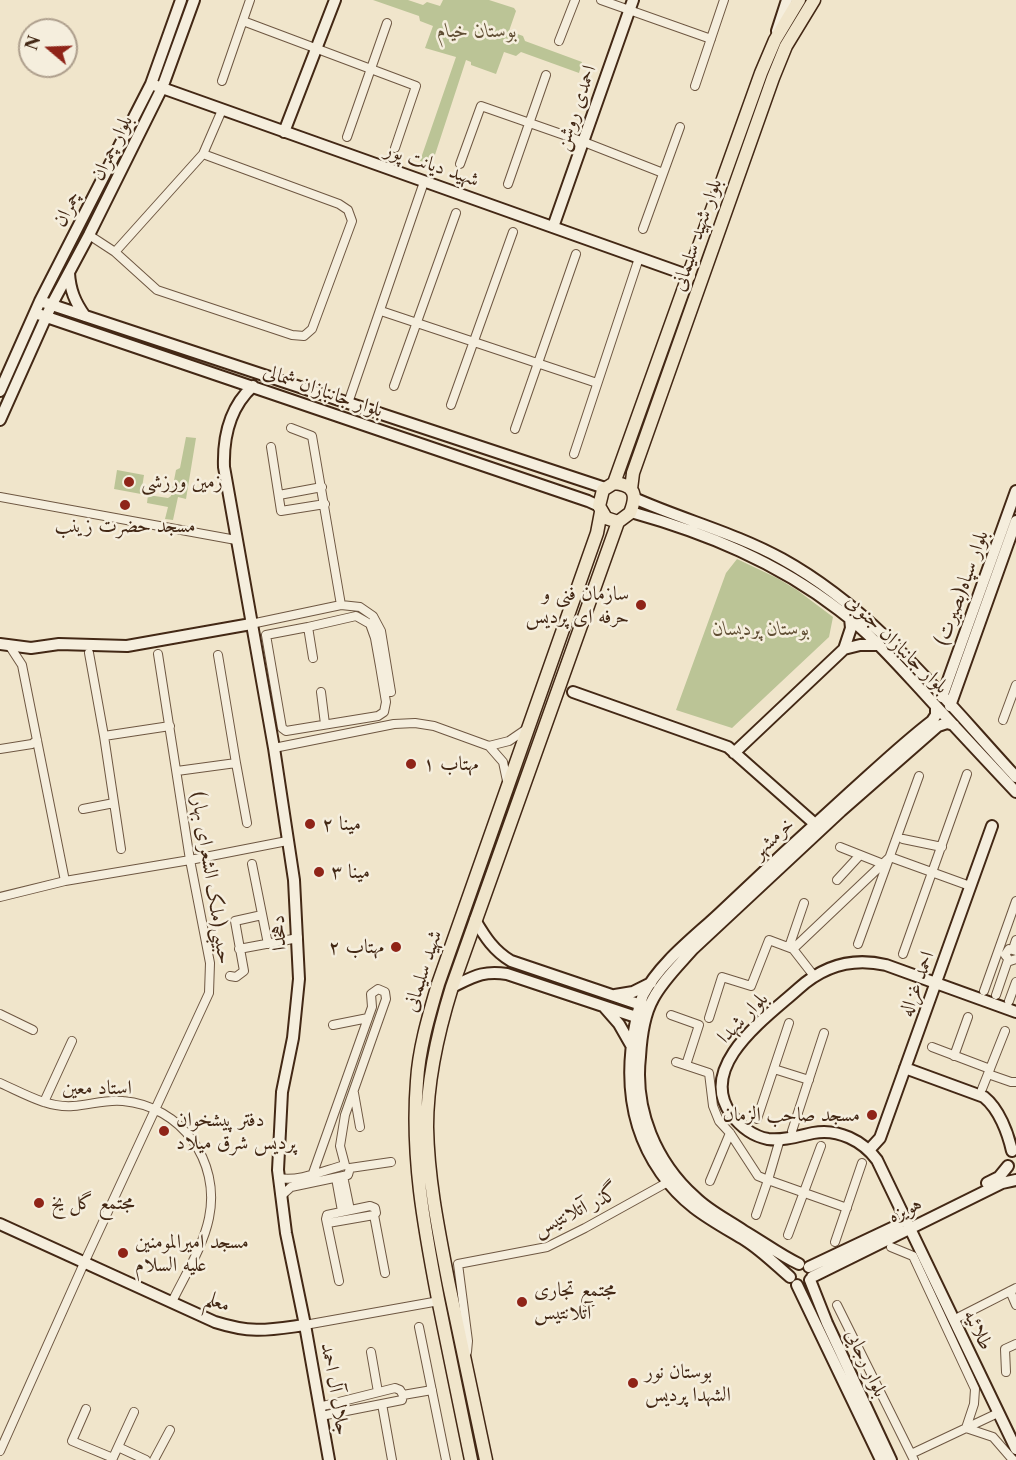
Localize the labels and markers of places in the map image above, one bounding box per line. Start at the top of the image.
place label: زمین ورزشی [141,470,223,494]
marker: زمین ورزشی [122,475,136,489]
marker: مسجد حضرت زینب [118,498,132,512]
place label: مسجد حضرت زینب [54,514,196,538]
place label: سازمان فنی و حرفه ای پردیس [526,582,629,629]
marker: سازمان فنی و حرفه ای پردیس [634,598,648,612]
place label: مهتاب ۱ [423,752,479,776]
marker: مهتاب ۱ [404,757,418,771]
place label: مینا ۲ [322,812,361,836]
marker: مینا ۲ [303,817,317,831]
place label: مینا ۳ [331,860,370,884]
marker: مینا ۳ [312,865,326,879]
place label: مهتاب ۲ [328,935,384,959]
marker: مهتاب ۲ [389,940,403,954]
place label: مسجد صاحب الزمان [723,1103,860,1127]
place label: دفتر پیشخوان پردیس شرق میلاد [176,1108,296,1155]
marker: مسجد صاحب الزمان [865,1108,879,1122]
marker: دفتر پیشخوان پردیس شرق میلاد [157,1124,171,1138]
place label: مجتمع گل یخ [51,1191,134,1215]
marker: مجتمع گل یخ [32,1196,46,1210]
place label: مسجد امیرالمومنین علیه السلام [135,1230,249,1277]
marker: مسجد امیرالمومنین علیه السلام [116,1246,130,1260]
place label: مجتمع تجاری آتلانتیس [534,1278,616,1325]
marker: مجتمع تجاری آتلانتیس [515,1295,529,1309]
place label: بوستان نور الشهدا پردیس [645,1360,731,1407]
marker: بوستان نور الشهدا پردیس [626,1376,640,1390]

